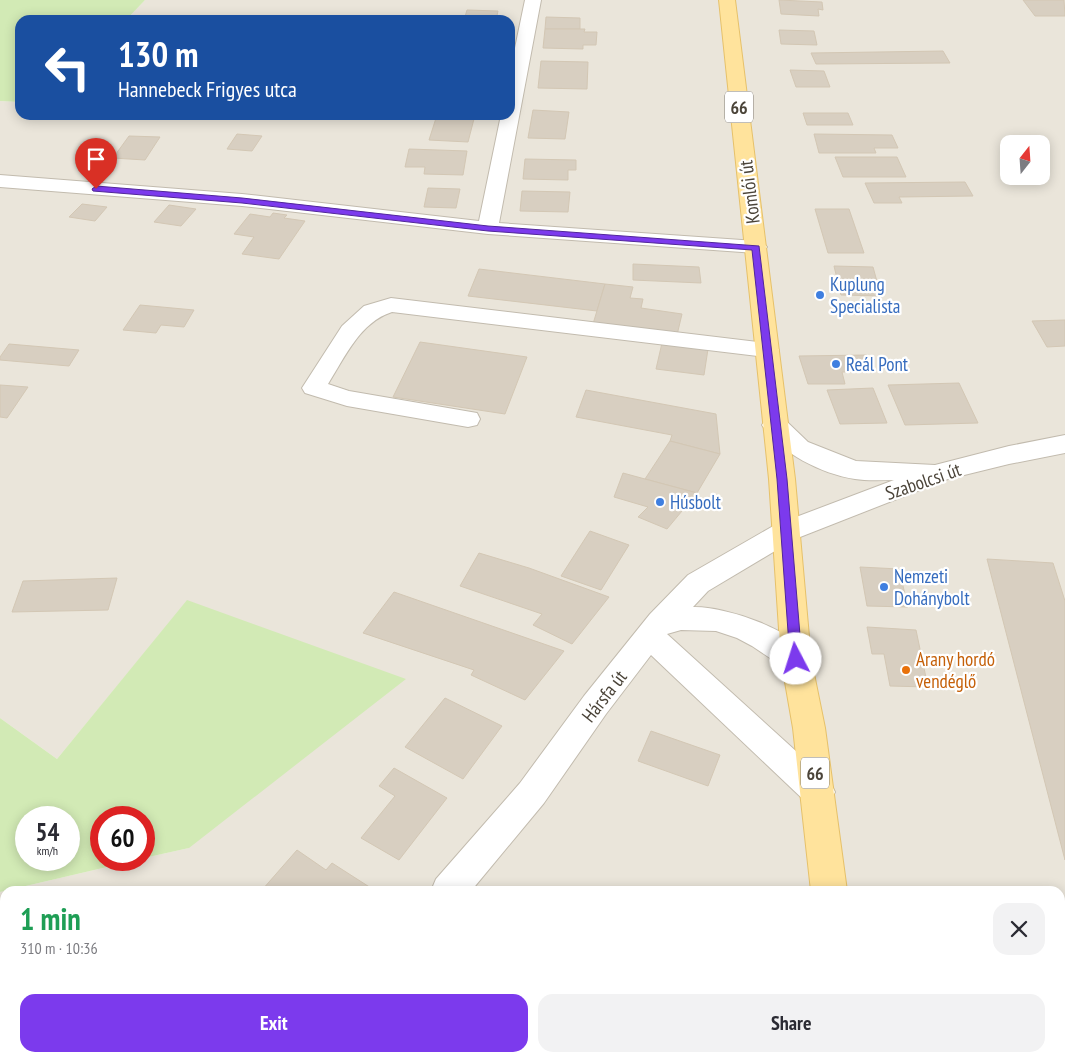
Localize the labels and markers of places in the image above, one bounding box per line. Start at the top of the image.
pin [75,138,117,189]
place label: Kuplung Specialista [830,272,900,318]
marker: Kuplung Specialista [814,289,826,301]
place label: Reál Pont [846,352,909,376]
marker: Reál Pont [830,358,842,370]
place label: Húsbolt [670,490,722,514]
marker: Húsbolt [654,496,666,508]
place label: Nemzeti Dohánybolt [894,564,971,610]
marker: Nemzeti Dohánybolt [878,581,890,593]
place label: Arany hordó vendéglő [916,647,995,693]
marker: Arany hordó vendéglő [900,664,912,676]

